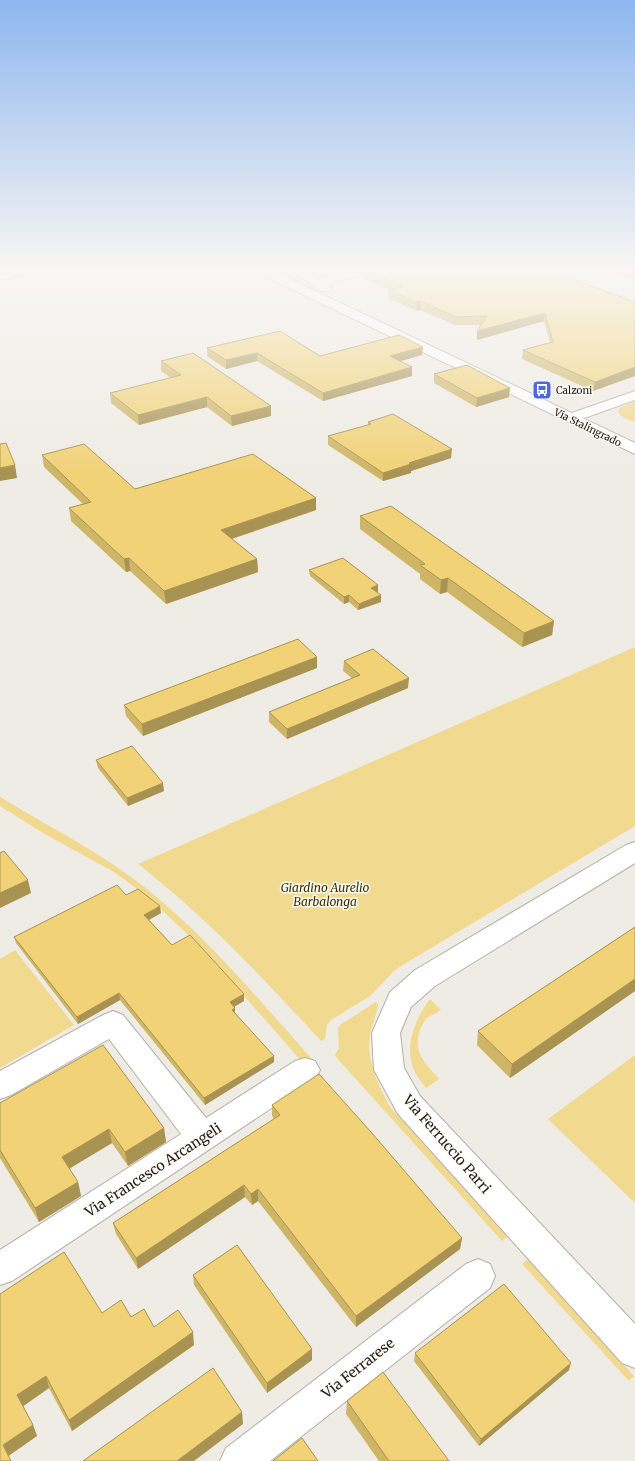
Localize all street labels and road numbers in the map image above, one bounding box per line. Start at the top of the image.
street label: Via Stalingrado [551,405,624,449]
street label: Via Ferruccio Parri [399,1090,495,1197]
street label: Via Francesco Arcangeli [80,1119,225,1221]
street label: Via Ferrarese [317,1334,398,1403]

